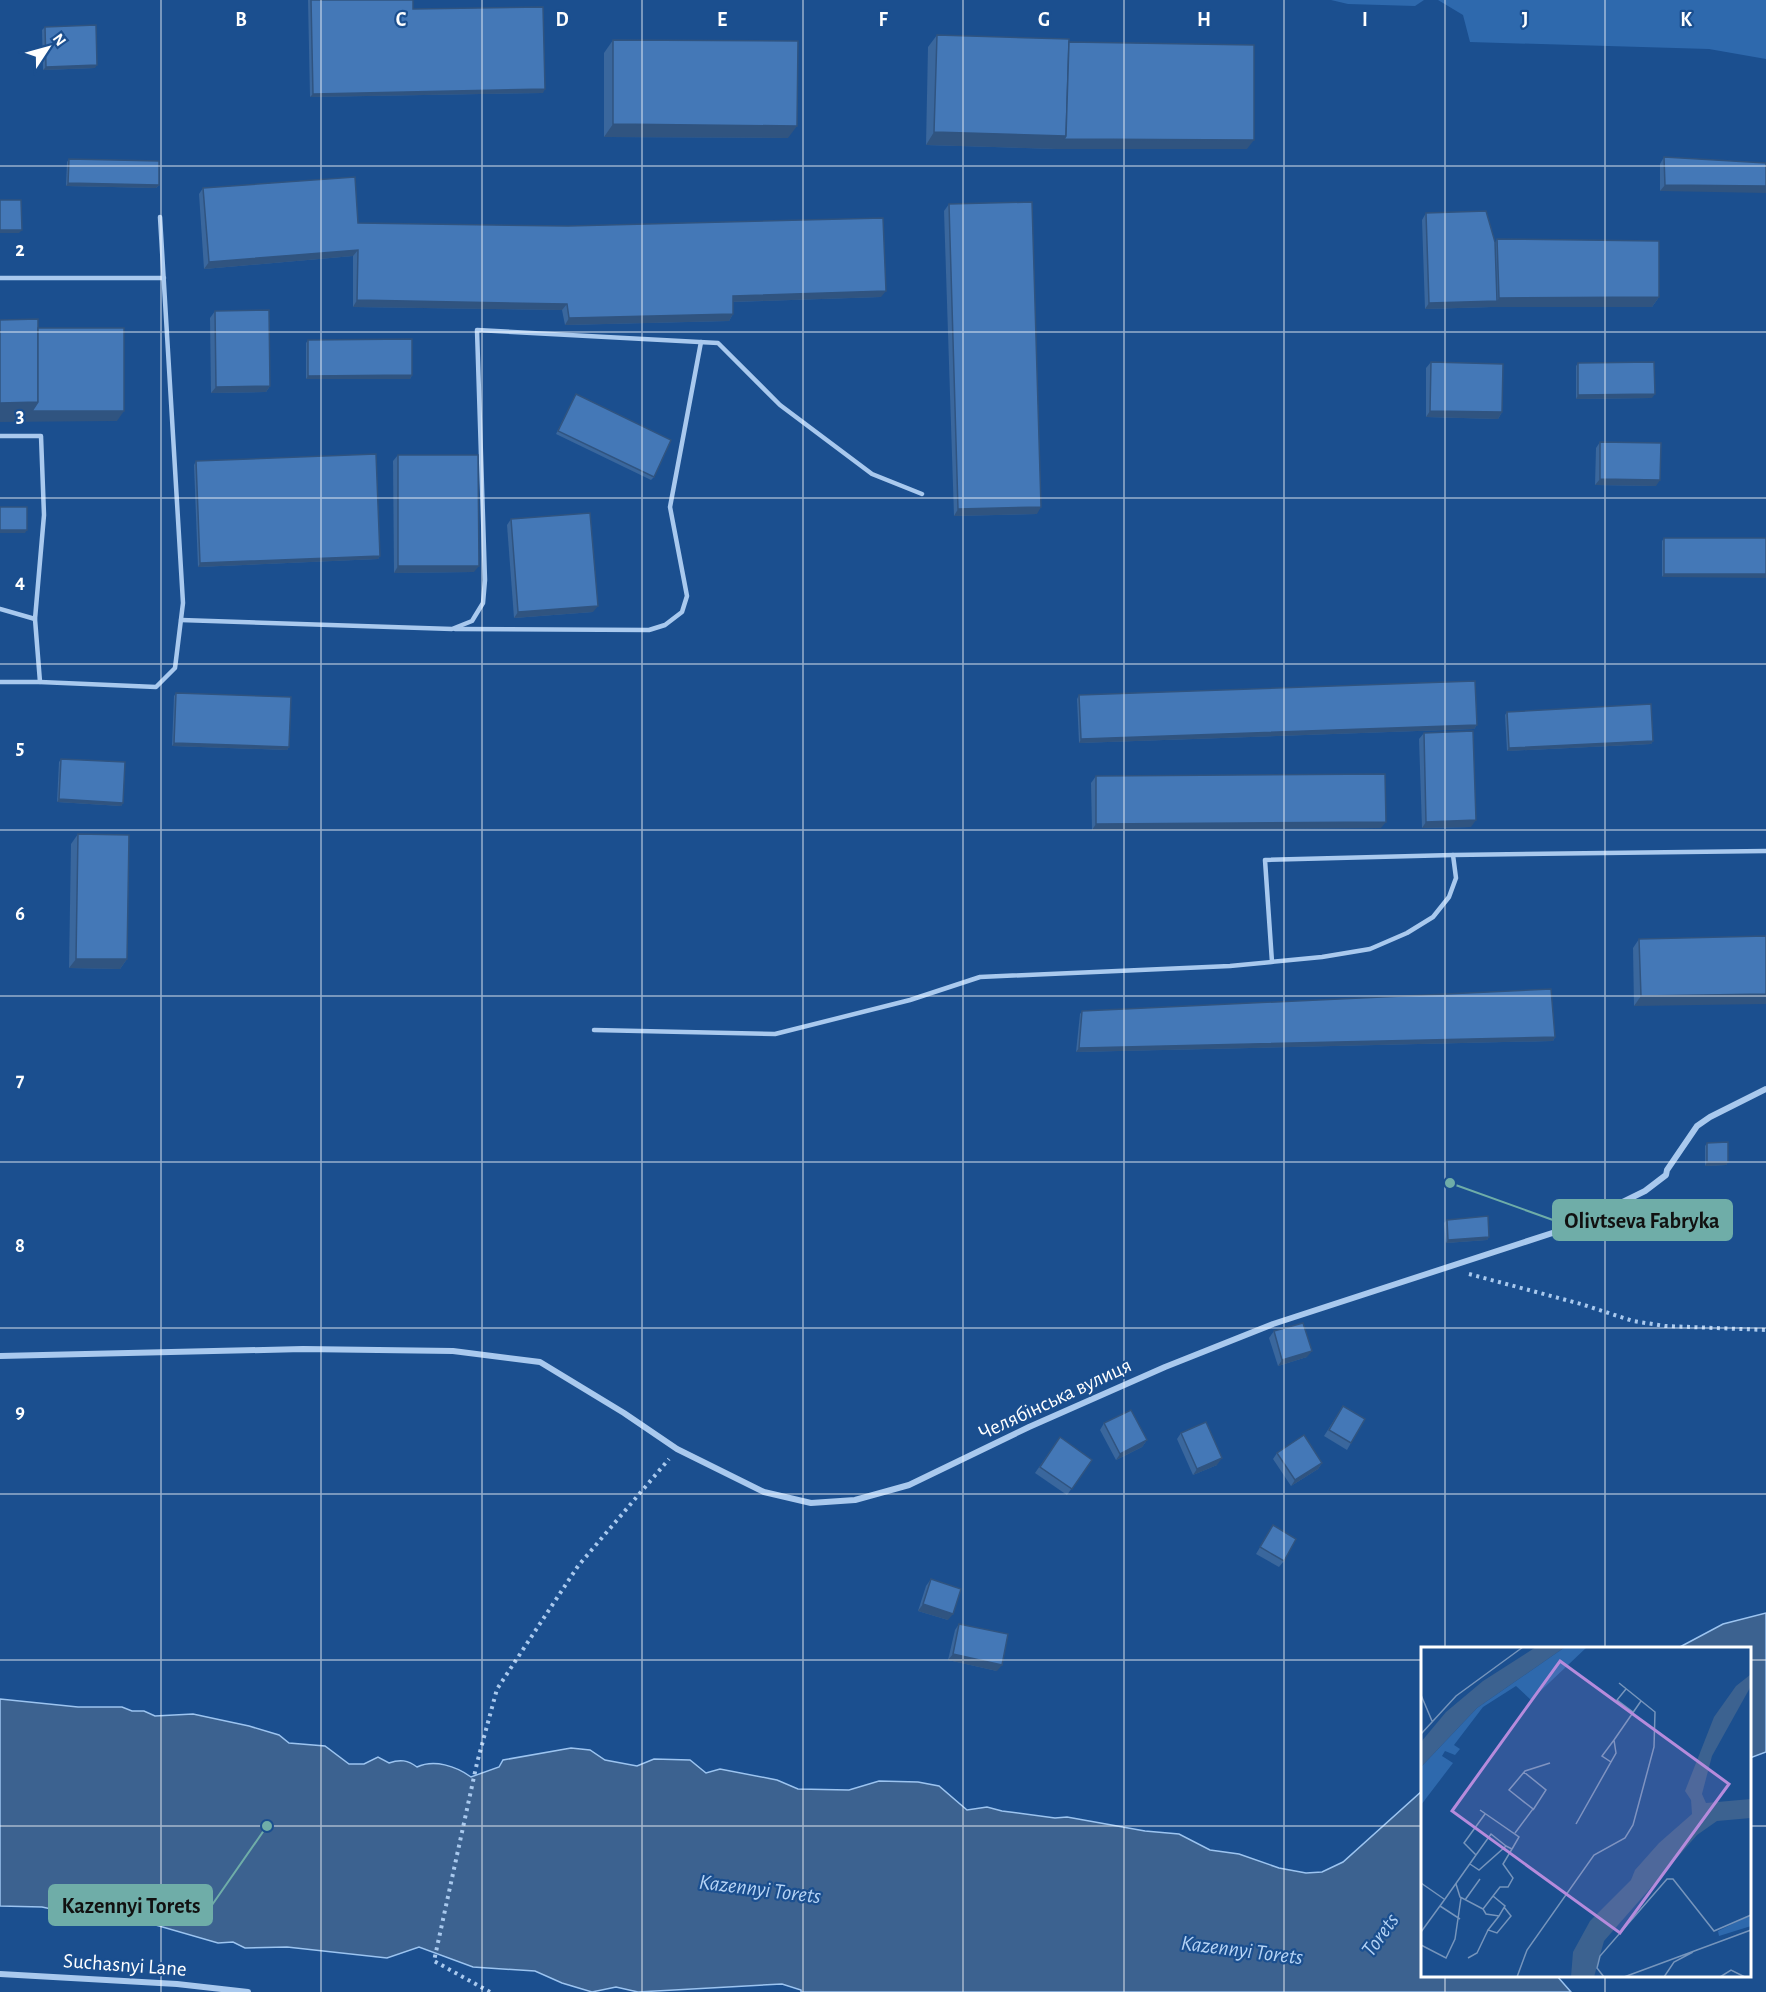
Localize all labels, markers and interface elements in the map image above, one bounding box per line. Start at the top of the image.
text: B [235,10,247,30]
text: C [396,10,407,30]
text: D [555,10,569,30]
text: E [717,10,727,30]
text: F [878,10,888,30]
text: G [1038,10,1050,30]
text: H [1197,10,1211,30]
text: I [1362,10,1368,30]
text: J [1522,10,1528,30]
text: K [1680,10,1692,30]
north arrow [18,18,78,78]
text: N [50,31,69,49]
text: 2 [15,240,25,260]
text: 3 [16,406,24,426]
text: 4 [15,572,25,592]
text: 5 [16,738,24,758]
text: 6 [15,904,25,924]
text: 7 [16,1070,25,1090]
callout: Olivtseva Fabryka [1553,1200,1732,1240]
text: Olivtseva Fabryka [1564,1210,1720,1233]
text: 8 [15,1236,25,1256]
street label: Челябінська вулиця [975,1354,1135,1444]
text: 9 [15,1402,25,1422]
inset map [1421,1647,1751,1977]
water label: Kazennyi Torets [698,1871,822,1907]
callout: Kazennyi Torets [49,1885,212,1925]
text: Kazennyi Torets [62,1895,200,1918]
water label: Torets [1357,1909,1403,1961]
water label: Kazennyi Torets [1180,1932,1304,1968]
street label: Suchasnyi Lane [63,1950,187,1980]

